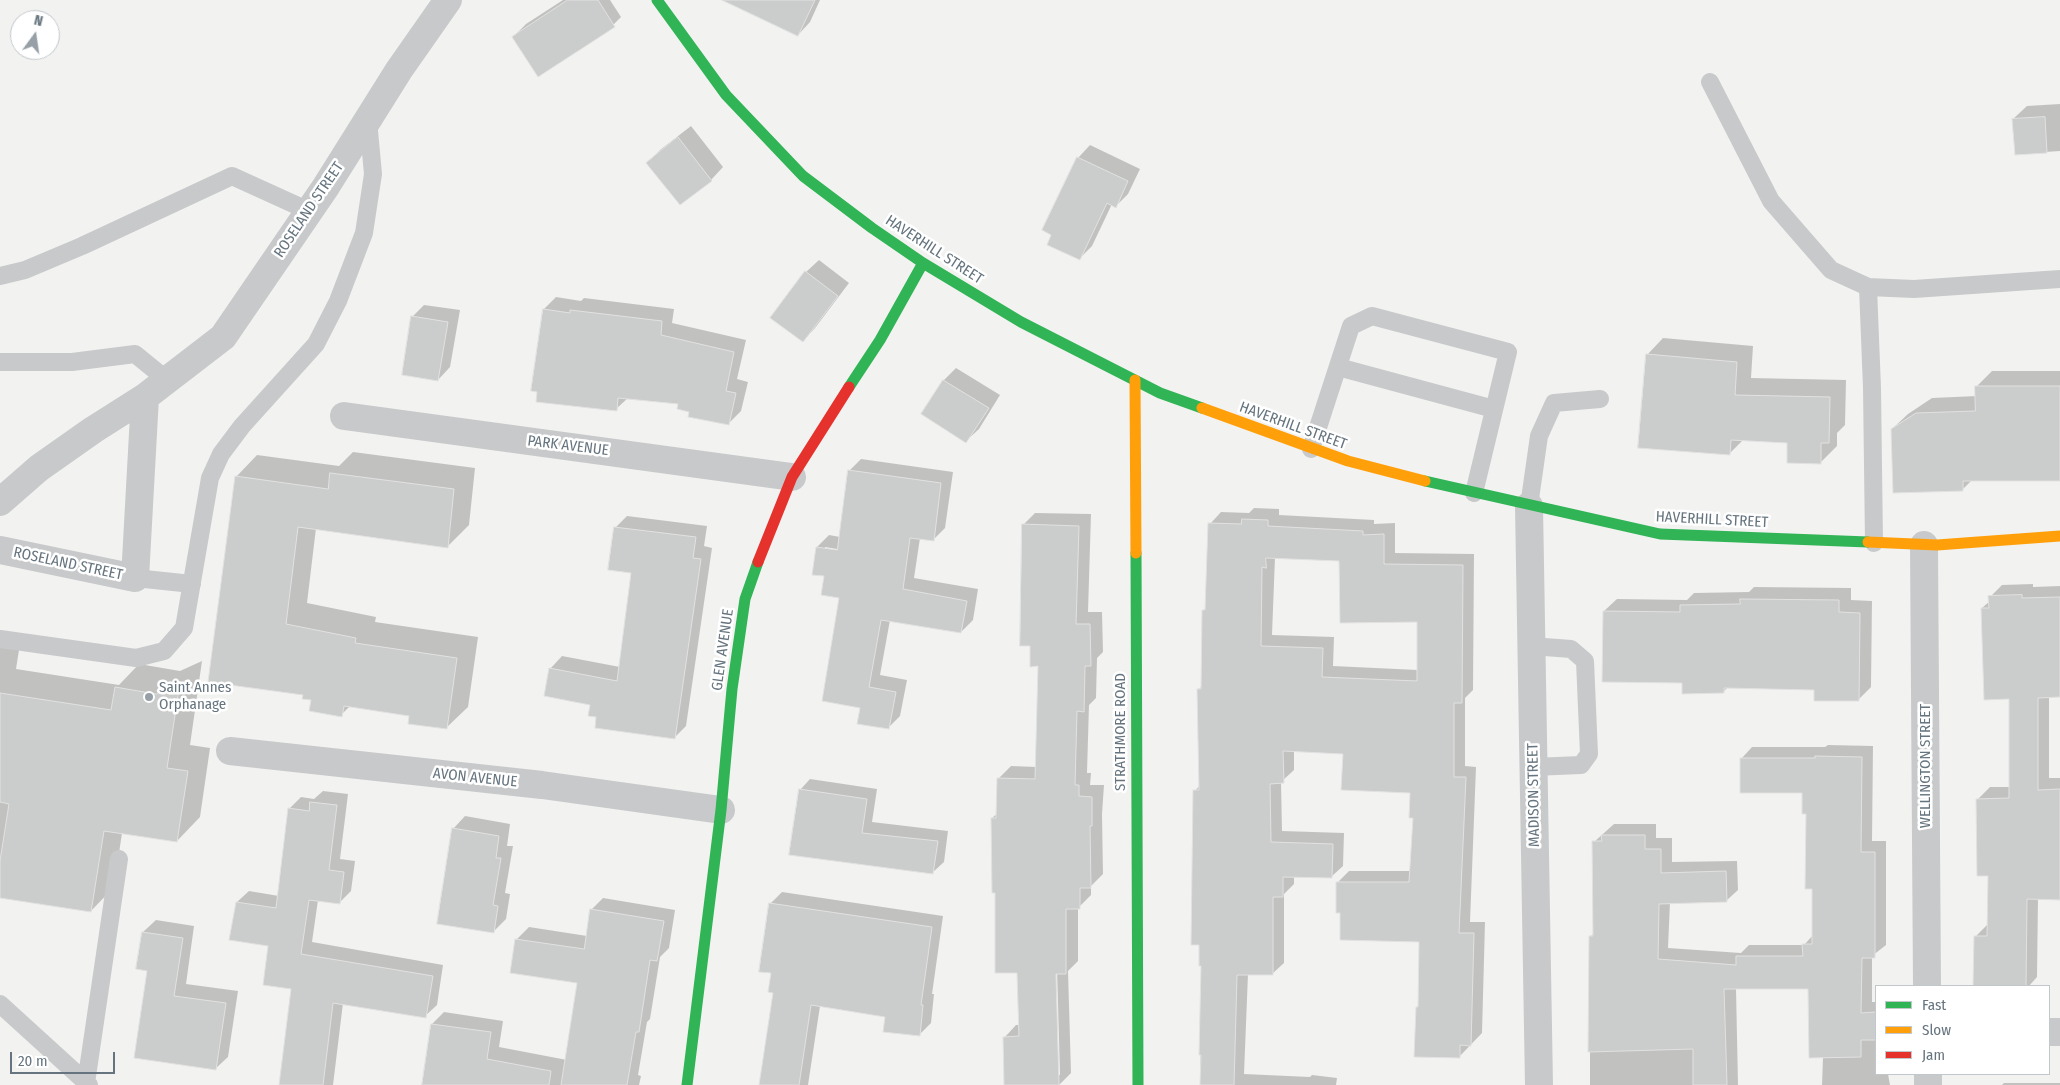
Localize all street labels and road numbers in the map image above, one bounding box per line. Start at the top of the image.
street label: ROSELAND STREET [270,159,348,261]
street label: HAVERHILL STREET [882,212,986,288]
street label: HAVERHILL STREET [1237,398,1349,454]
street label: PARK AVENUE [526,432,610,460]
street label: HAVERHILL STREET [1655,508,1769,532]
street label: ROSELAND STREET [12,544,124,584]
street label: GLEN AVENUE [708,608,738,692]
street label: STRATHMORE ROAD [1112,673,1130,791]
street label: WELLINGTON STREET [1917,704,1935,828]
street label: MADISON STREET [1524,743,1544,847]
street label: AVON AVENUE [432,765,518,791]

